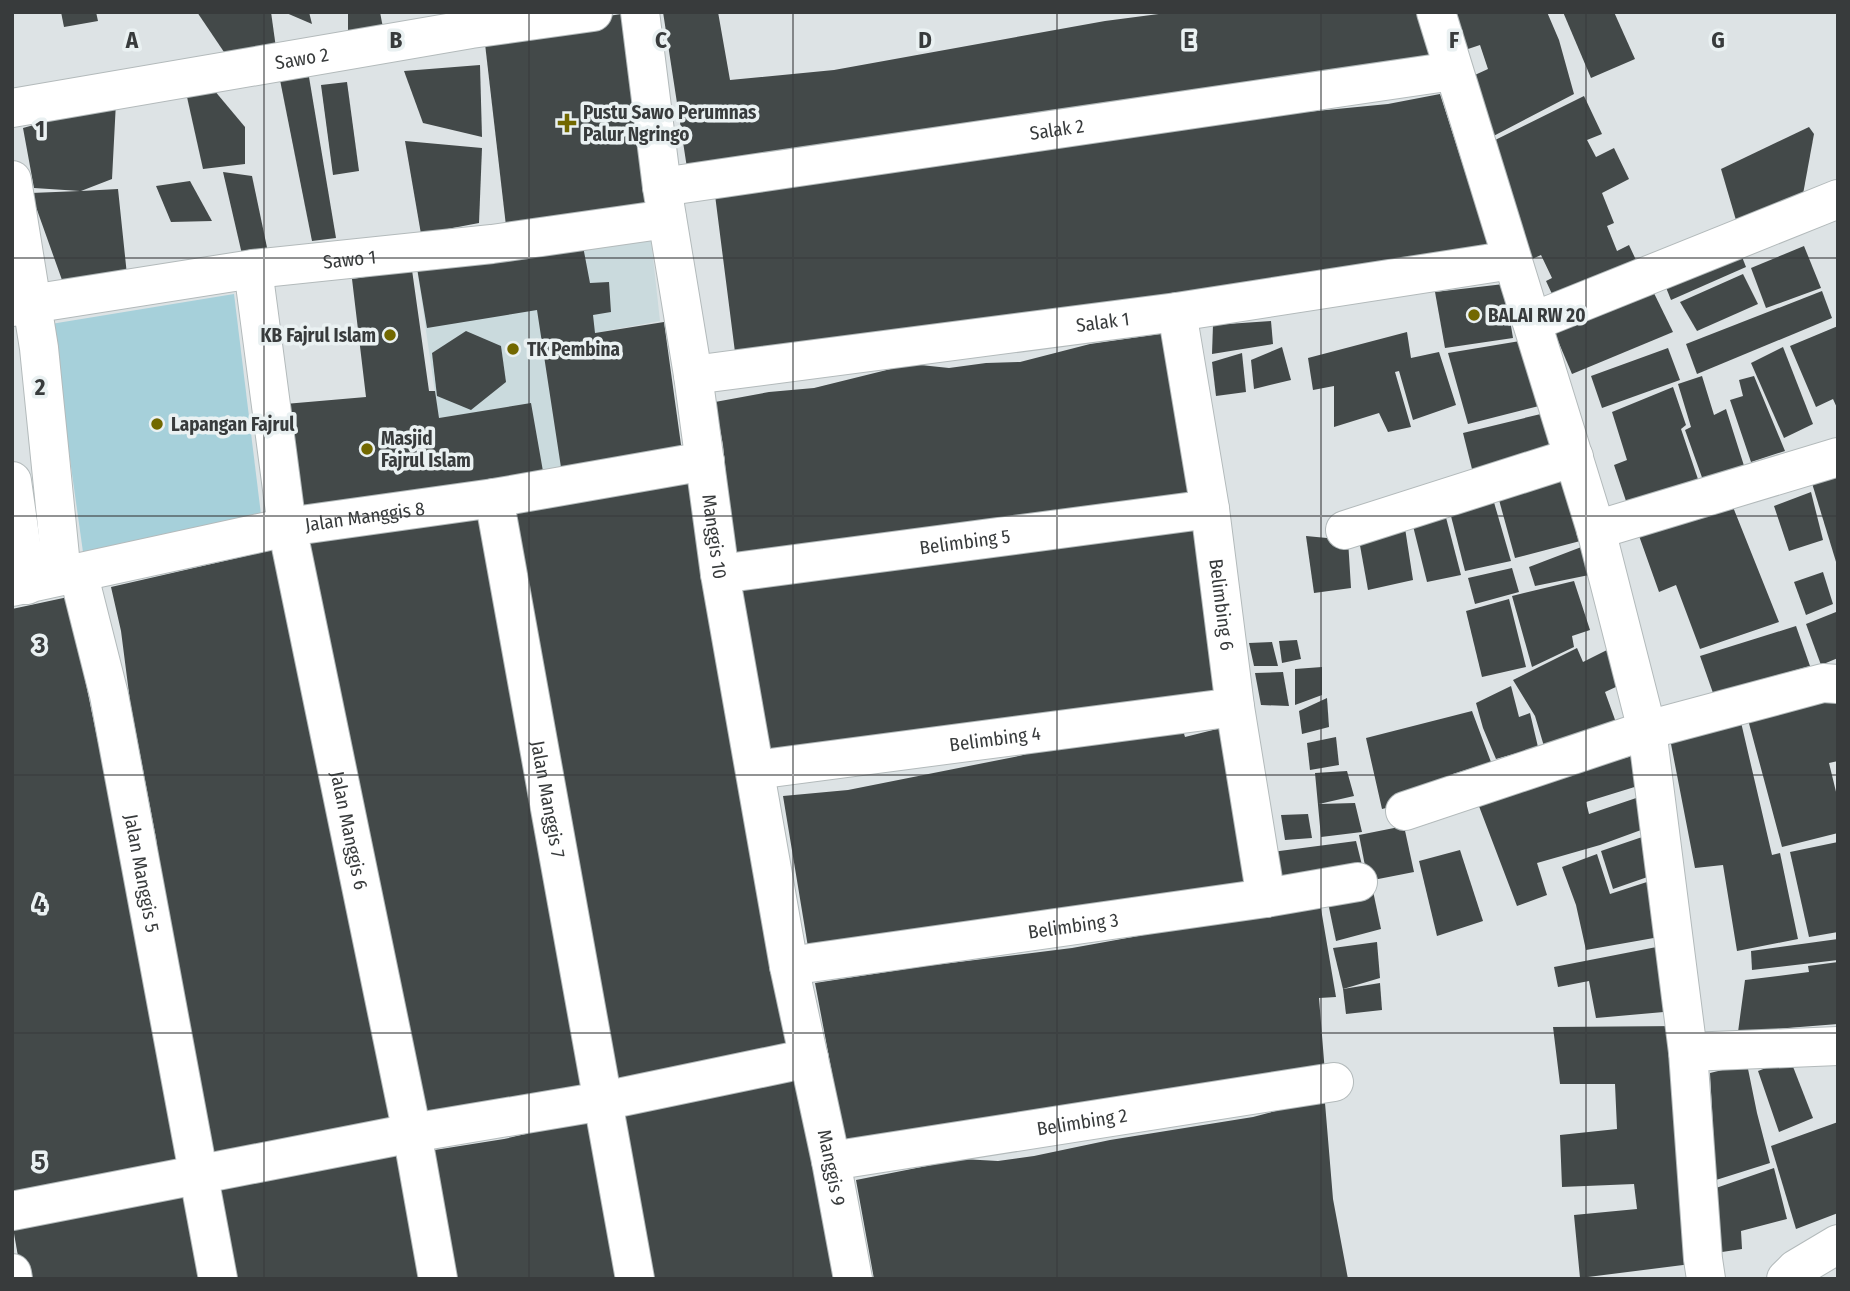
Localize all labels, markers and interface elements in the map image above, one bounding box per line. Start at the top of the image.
text: A [125,26,139,54]
text: B [390,26,403,54]
text: C [655,26,667,54]
text: D [918,26,932,54]
text: E [1184,26,1195,54]
text: F [1449,26,1459,54]
text: G [1711,26,1725,54]
street label: Sawo 2 [273,43,330,75]
place label: Pustu Sawo Perumnas Palur Ngringo [583,101,757,146]
marker: Pustu Sawo Perumnas Palur Ngringo [557,113,577,133]
street label: Salak 2 [1028,114,1085,145]
text: 1 [35,115,45,143]
street label: Sawo 1 [322,245,377,274]
place label: BALAI RW 20 [1488,304,1586,327]
street label: Salak 1 [1075,307,1131,337]
marker: BALAI RW 20 [1466,307,1482,323]
place label: KB Fajrul Islam [261,324,376,347]
marker: KB Fajrul Islam [382,327,398,343]
place label: TK Pembina [527,338,620,361]
marker: TK Pembina [505,341,521,357]
text: 2 [34,373,46,401]
place label: Lapangan Fajrul [171,413,295,436]
marker: Lapangan Fajrul [149,416,165,432]
place label: Masjid Fajrul Islam [381,427,471,472]
marker: Masjid Fajrul Islam [359,441,375,457]
street label: Manggis 10 [697,493,732,581]
street label: Jalan Manggis 8 [304,497,426,536]
street label: Belimbing 5 [918,525,1012,559]
street label: Belimbing 6 [1204,557,1239,652]
text: 3 [34,631,46,659]
street label: Belimbing 4 [948,722,1042,756]
street label: Jalan Manggis 7 [526,739,570,860]
street label: Jalan Manggis 6 [326,769,373,892]
street label: Jalan Manggis 5 [119,812,164,934]
text: 4 [34,890,46,918]
street label: Belimbing 3 [1026,908,1120,944]
street label: Belimbing 2 [1035,1104,1129,1141]
street label: Manggis 9 [813,1127,850,1208]
text: 5 [34,1148,46,1176]

